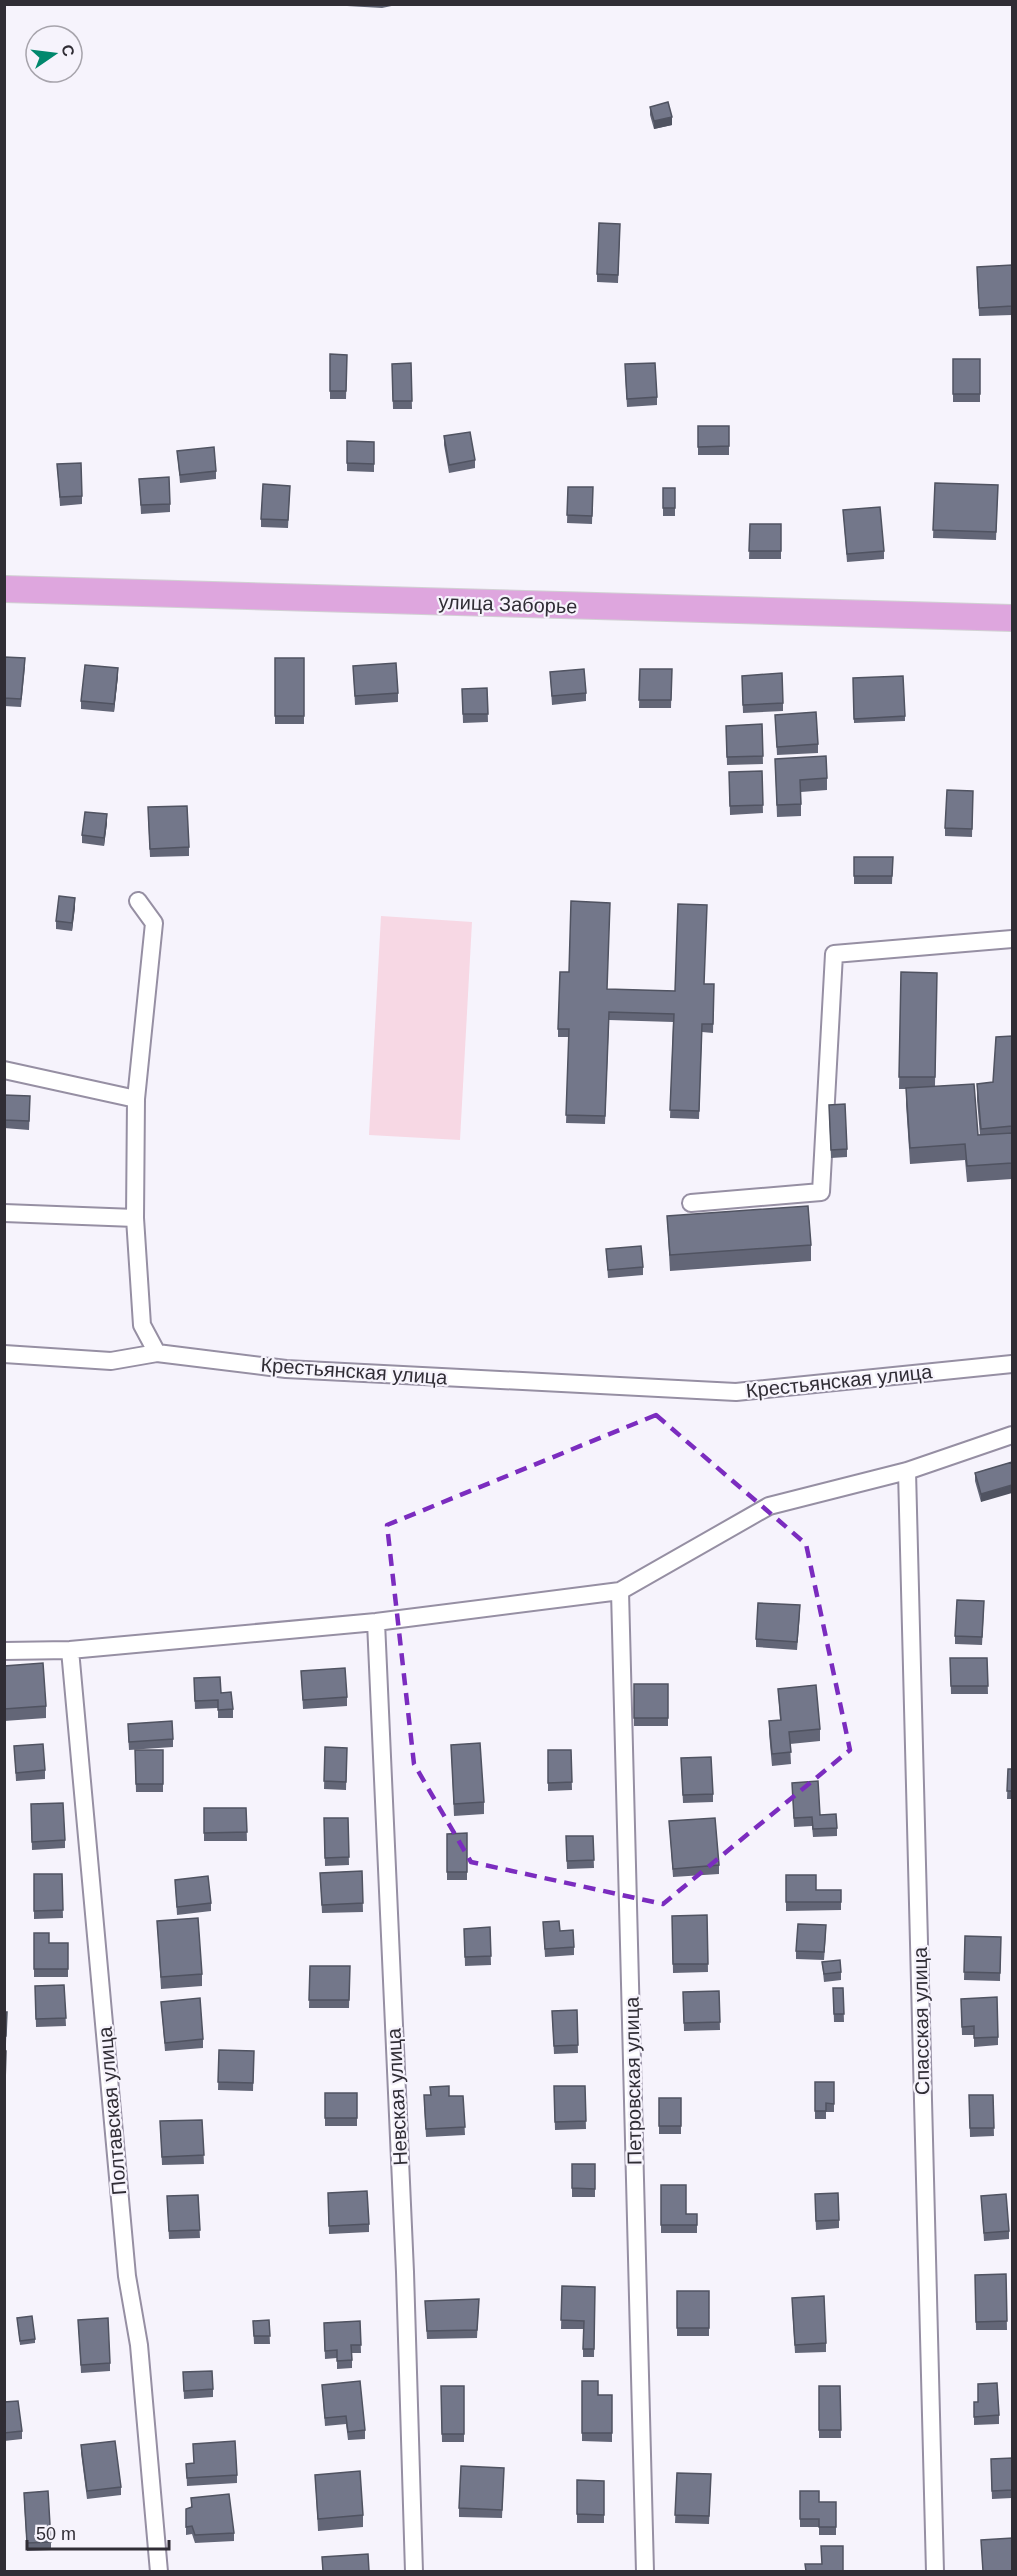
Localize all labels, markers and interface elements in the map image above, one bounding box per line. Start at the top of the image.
north arrow [24,24,84,84]
text: С [58,43,78,59]
street label: улица Заборье [438,591,578,617]
street label: Крестьянская улица [260,1354,449,1389]
street label: Крестьянская улица [745,1360,934,1402]
street label: Спасская улица [909,1946,933,2095]
street label: Петровская улица [621,1996,645,2165]
street label: Полтавская улица [94,2025,130,2196]
street label: Невская улица [382,2027,412,2166]
scale bar [27,2513,170,2551]
text: 50 m [36,2524,76,2544]

